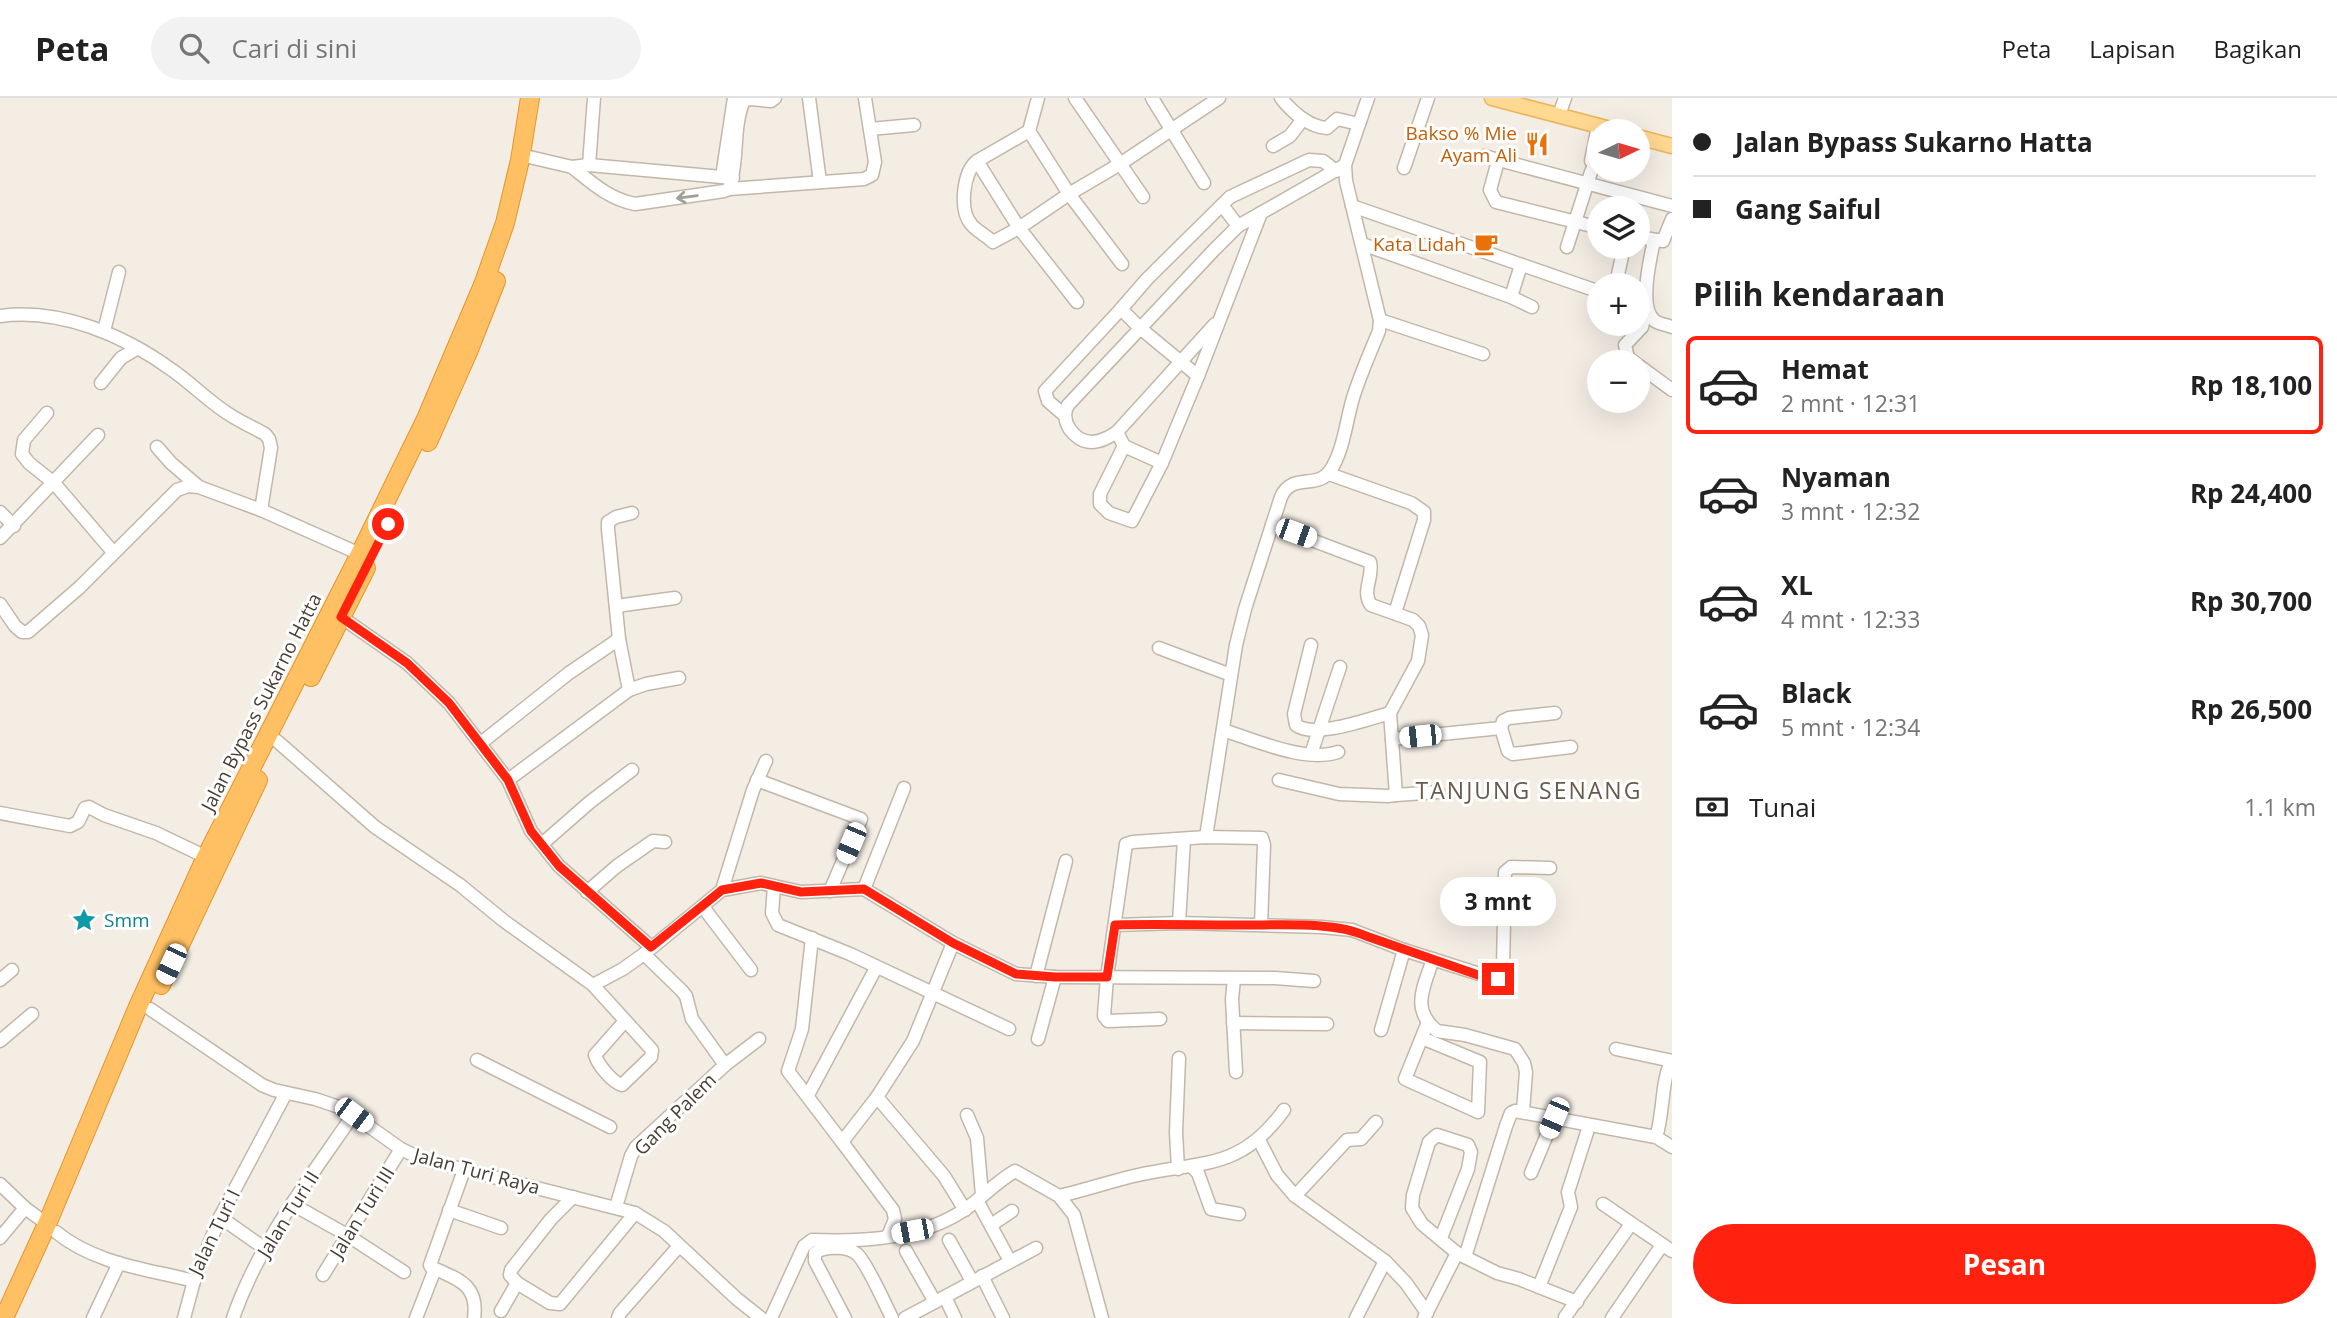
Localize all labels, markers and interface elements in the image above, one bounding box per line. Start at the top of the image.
search box [151,17,641,80]
text: Peta [35,26,109,71]
icon: search [175,29,213,67]
text: Cari di sini [231,30,357,66]
text: Peta [2001,32,2051,65]
text: Lapisan [2089,32,2175,65]
text: Bagikan [2213,32,2302,65]
north arrow [1587,119,1650,182]
map controls [1587,119,1650,413]
place label: Bakso % Mie Ayam Ali [1406,120,1517,168]
text: Jalan Bypass Sukarno Hatta [1735,124,2093,160]
restaurant icon: Bakso % Mie Ayam Ali [1523,130,1551,158]
one-way arrow [676,190,699,203]
text: Gang Saiful [1735,191,1881,227]
button: layers [1587,196,1650,259]
cafe icon: Kata Lidah [1472,230,1500,258]
place label: Kata Lidah [1373,231,1466,257]
text: Pilih kendaraan [1693,272,1945,315]
button: + [1587,273,1650,336]
button: − [1587,350,1650,413]
text: Hemat [1781,351,1869,387]
icon: car [1697,354,1760,417]
text: Rp 18,100 [2190,367,2312,403]
text: 2 mnt · 12:31 [1781,387,1920,419]
text: Nyaman [1781,459,1891,495]
icon: car [1697,462,1760,525]
text: Rp 24,400 [2190,475,2312,511]
text: 3 mnt · 12:32 [1781,495,1920,527]
route start [372,508,404,540]
car [1273,516,1320,550]
text: XL [1781,567,1813,603]
icon: car [1697,570,1760,633]
text: Rp 30,700 [2190,583,2312,619]
street label: Jalan Bypass Sukarno Hatta [194,588,327,817]
text: 4 mnt · 12:33 [1781,603,1920,635]
text: Black [1781,675,1852,711]
icon: car [1697,678,1760,741]
text: Rp 26,500 [2190,691,2312,727]
text: 5 mnt · 12:34 [1781,711,1920,743]
car [1399,723,1442,749]
district label: TANJUNG SENANG [1416,774,1642,806]
icon: cash [1693,788,1731,826]
text: Tunai [1749,789,1816,825]
text: 1.1 km [2244,791,2316,823]
car [834,820,869,866]
callout: 3 mnt [1440,878,1556,926]
text: 3 mnt [1465,885,1531,917]
place icon: Smm [70,906,98,934]
place label: Smm [104,907,150,933]
car [153,941,190,987]
route end [1482,963,1514,995]
street label: Gang Palem [628,1067,722,1161]
car [331,1094,378,1136]
car [1537,1095,1572,1141]
street label: Jalan Turi Raya [409,1141,543,1200]
street label: Jalan Turi III [323,1161,400,1264]
street label: Jalan Turi II [250,1166,325,1264]
street label: Jalan Turi I [181,1185,246,1281]
car [890,1217,935,1245]
button: Pesan [1693,1224,2316,1304]

